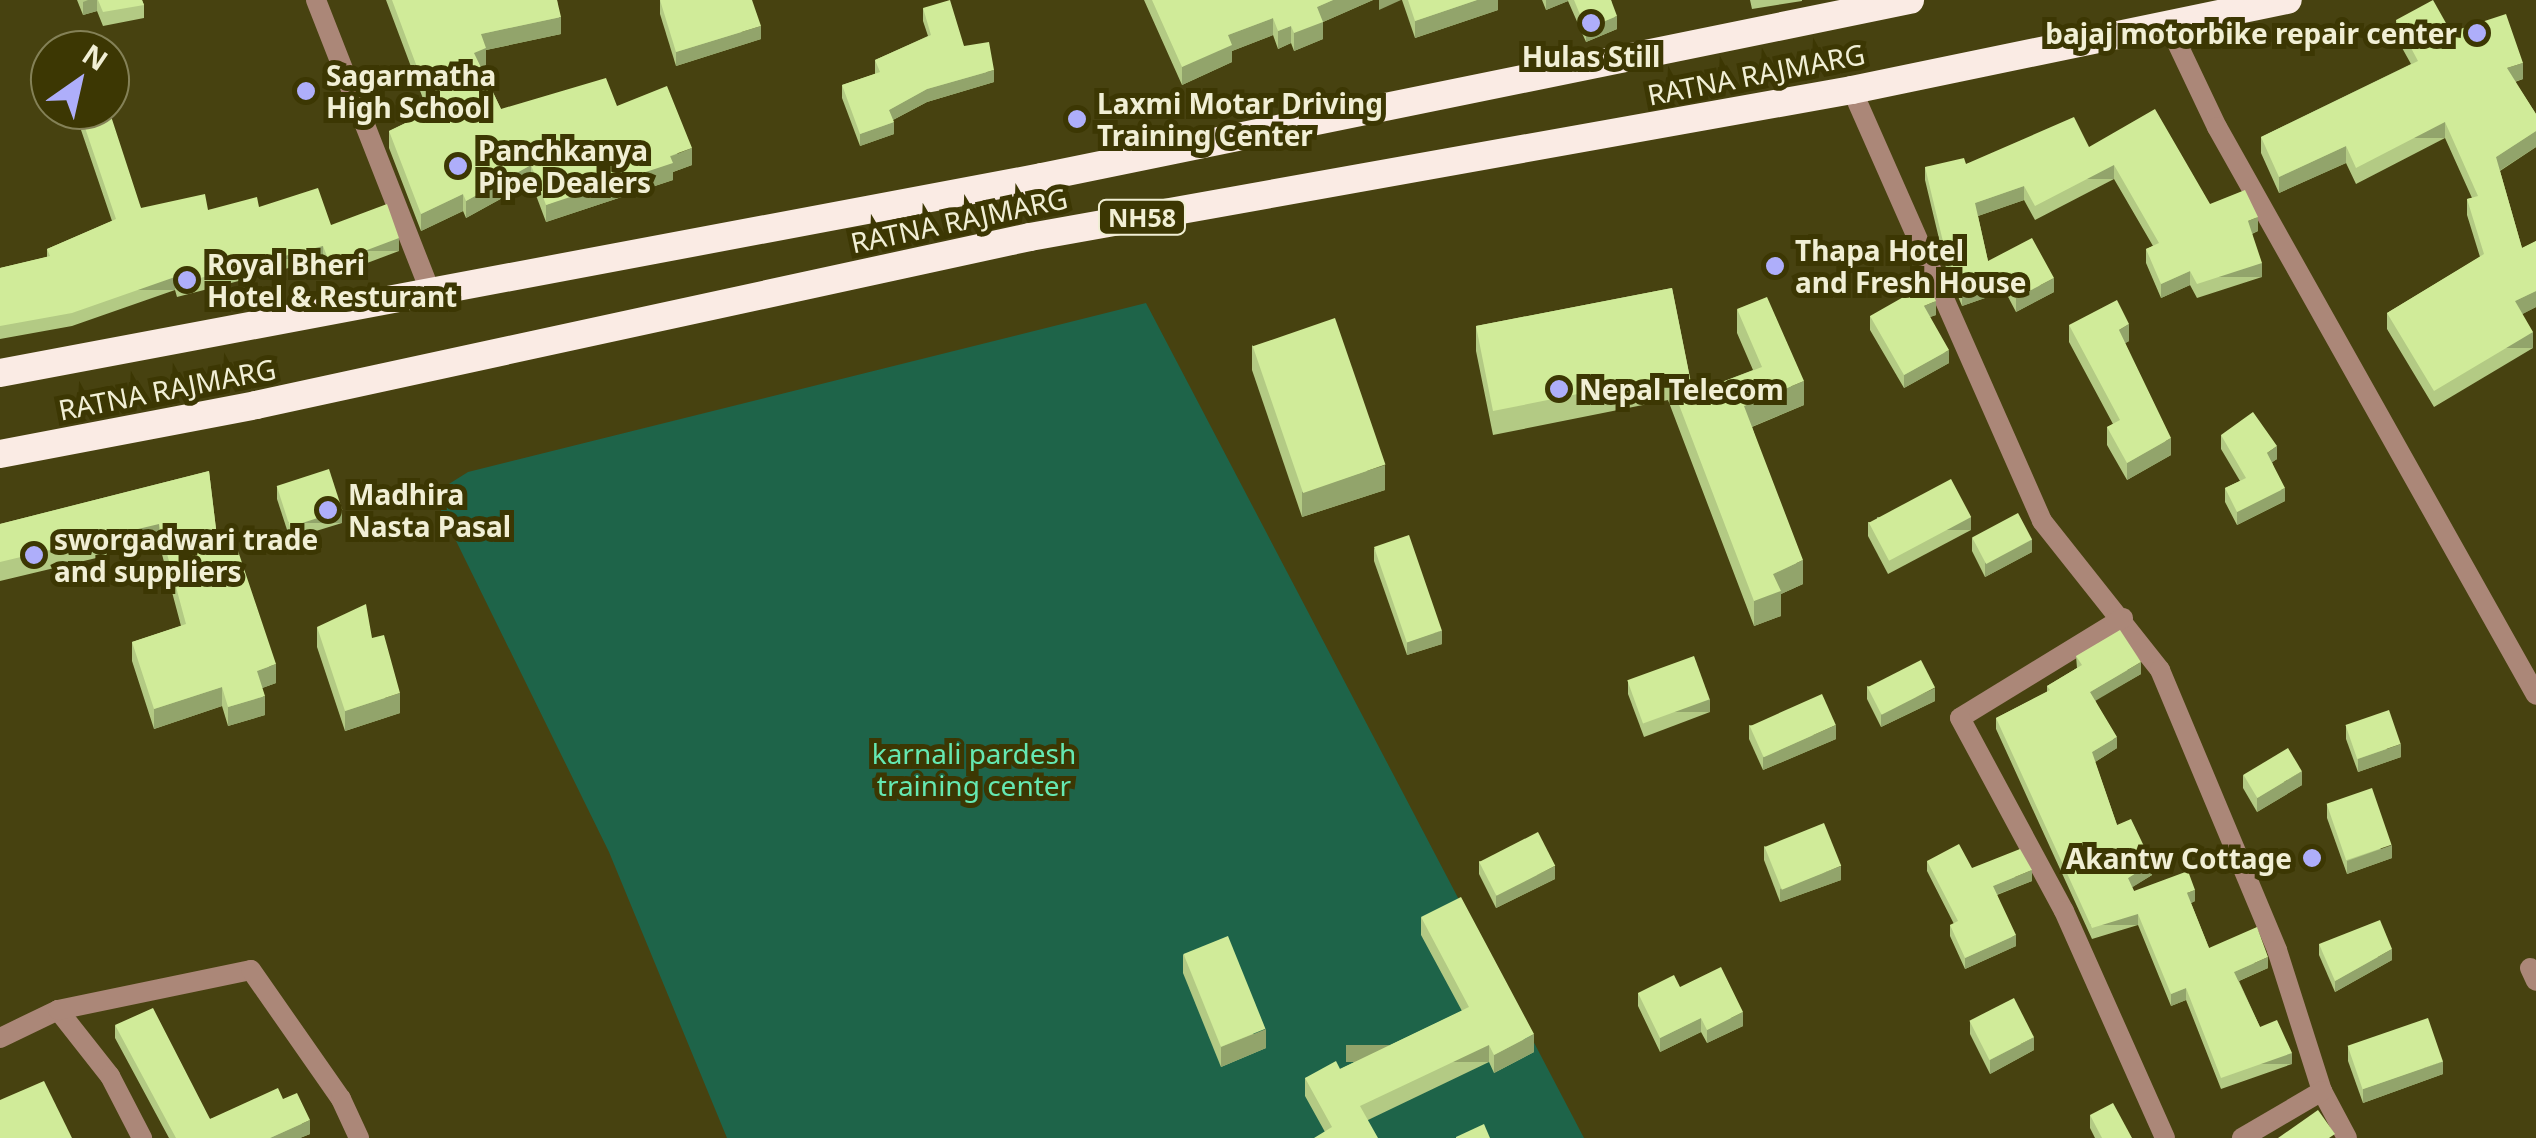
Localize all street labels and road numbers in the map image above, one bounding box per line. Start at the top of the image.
street label: RATNA RAJMARG [1644,36,1868,112]
street label: RATNA RAJMARG [848,181,1070,259]
road number: NH58 [1097,197,1187,237]
street label: RATNA RAJMARG [55,351,279,427]

